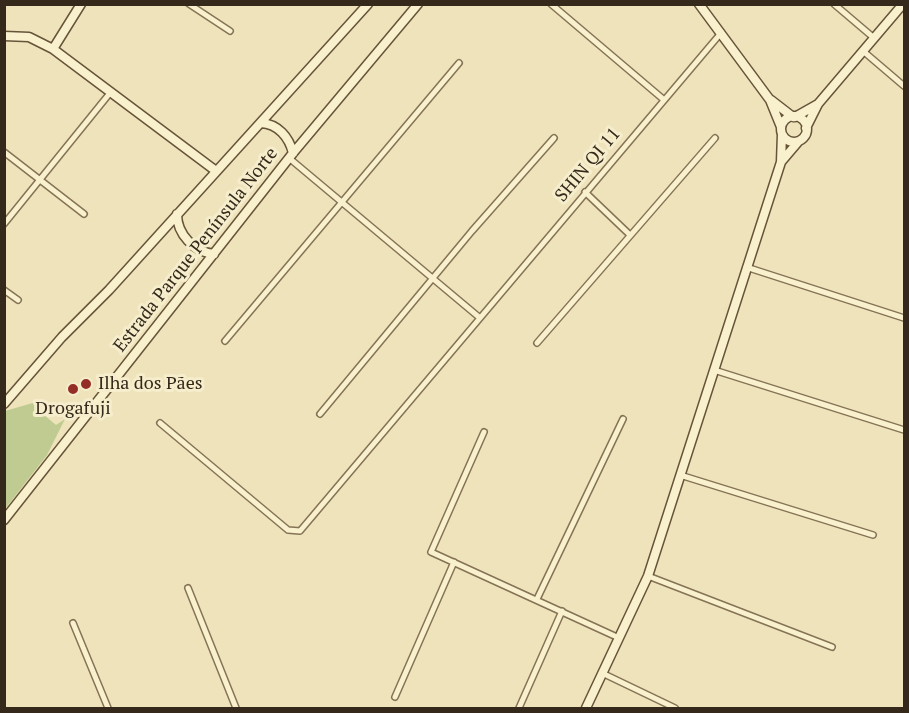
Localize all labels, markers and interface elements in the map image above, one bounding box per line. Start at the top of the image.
street label: SHIN QI 11 [551,124,625,206]
street label: Estrada Parque Península Norte [109,143,283,357]
place label: Ilha dos Pães [98,373,203,395]
marker: Ilha dos Pães [79,377,93,391]
marker: Drogafuji [66,382,80,396]
place label: Drogafuji [35,398,111,420]

